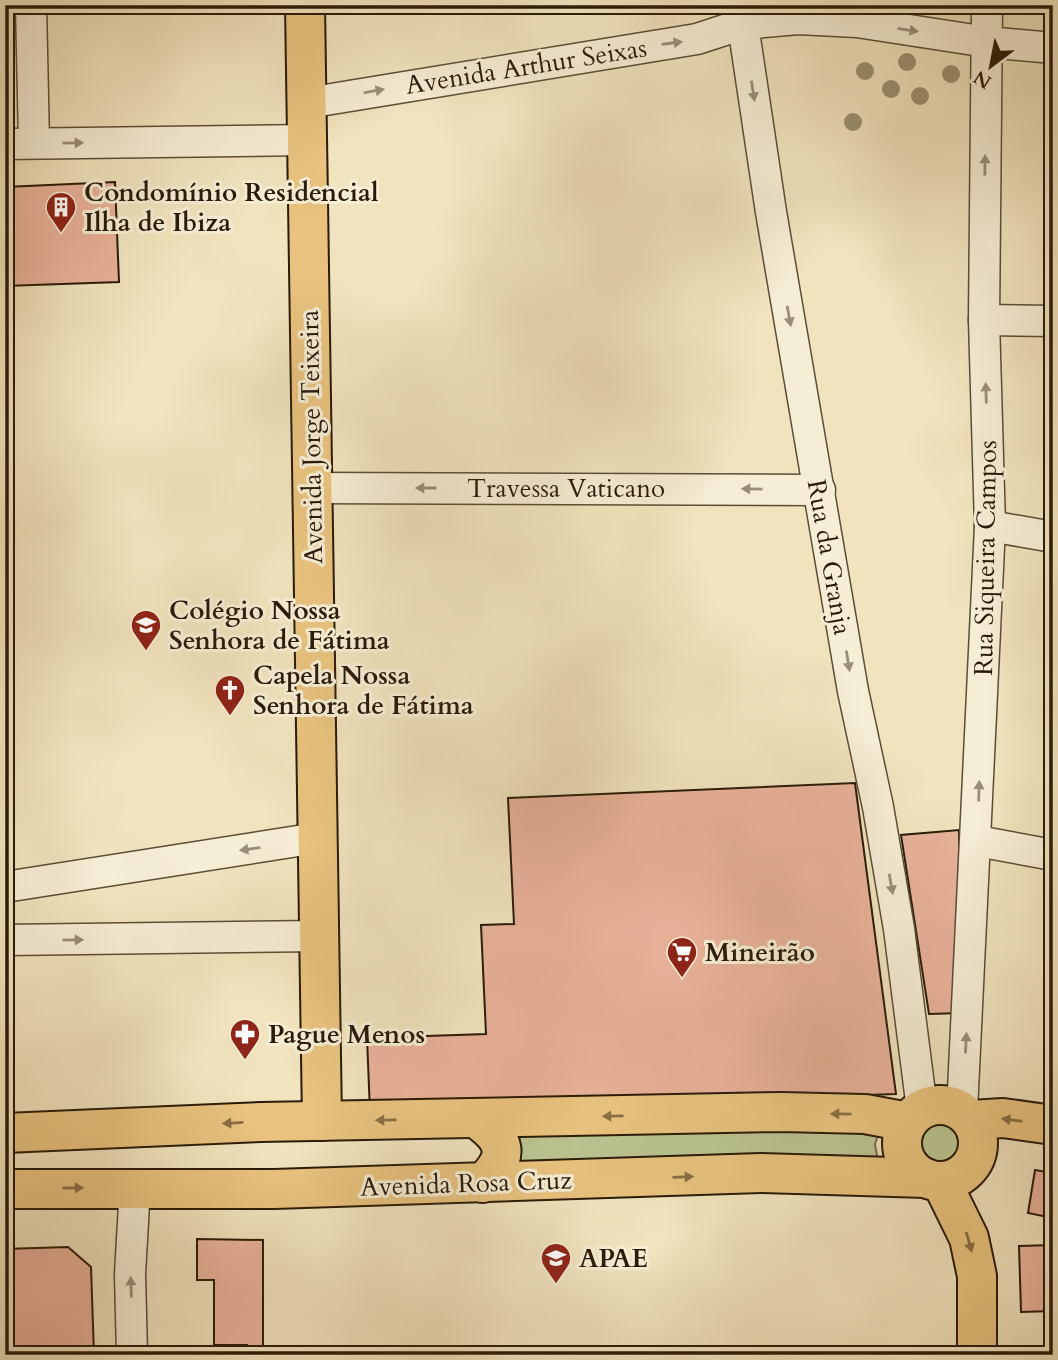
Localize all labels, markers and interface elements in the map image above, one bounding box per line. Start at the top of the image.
one-way arrow [897,25,919,36]
street label: Avenida Arthur Seixas [403,30,649,103]
north arrow [956,32,1026,102]
one-way arrow [661,37,683,48]
text: N [968,64,996,95]
one-way arrow [748,80,759,102]
one-way arrow [363,85,385,96]
one-way arrow [63,137,85,149]
one-way arrow [980,154,991,176]
place label: Condomínio Residencial Ilha de Ibiza [84,175,379,240]
building icon: Condomínio Residencial Ilha de Ibiza [44,190,78,234]
one-way arrow [784,305,795,327]
street label: Avenida Jorge Teixeira [292,310,331,564]
one-way arrow [980,381,992,403]
street label: Rua Siqueira Campos [966,440,1005,676]
street label: Travessa Vaticano [467,471,665,506]
street label: Rua da Granja [799,477,860,638]
one-way arrow [415,482,437,494]
one-way arrow [740,483,762,495]
place label: Colégio Nossa Senhora de Fátima [169,593,390,658]
school or university icon: Colégio Nossa Senhora de Fátima [129,608,163,652]
one-way arrow [843,650,854,672]
place label: Capela Nossa Senhora de Fátima [253,658,474,723]
church icon: Capela Nossa Senhora de Fátima [213,673,247,717]
one-way arrow [973,780,984,802]
one-way arrow [239,844,261,855]
one-way arrow [886,873,897,895]
one-way arrow [63,935,85,946]
supermarket icon: Mineirão [665,935,699,979]
place label: Mineirão [705,935,815,970]
pharmacy icon: Pague Menos [228,1017,262,1061]
place label: Pague Menos [268,1017,425,1052]
one-way arrow [960,1032,971,1054]
one-way arrow [829,1108,851,1119]
one-way arrow [602,1110,624,1122]
one-way arrow [374,1114,396,1126]
one-way arrow [1001,1114,1023,1125]
one-way arrow [222,1118,244,1129]
street label: Avenida Rosa Cruz [360,1162,573,1205]
one-way arrow [673,1171,695,1182]
one-way arrow [63,1182,85,1194]
one-way arrow [965,1232,975,1253]
school or university icon: APAE [539,1241,573,1285]
place label: APAE [579,1241,648,1276]
one-way arrow [125,1275,136,1297]

